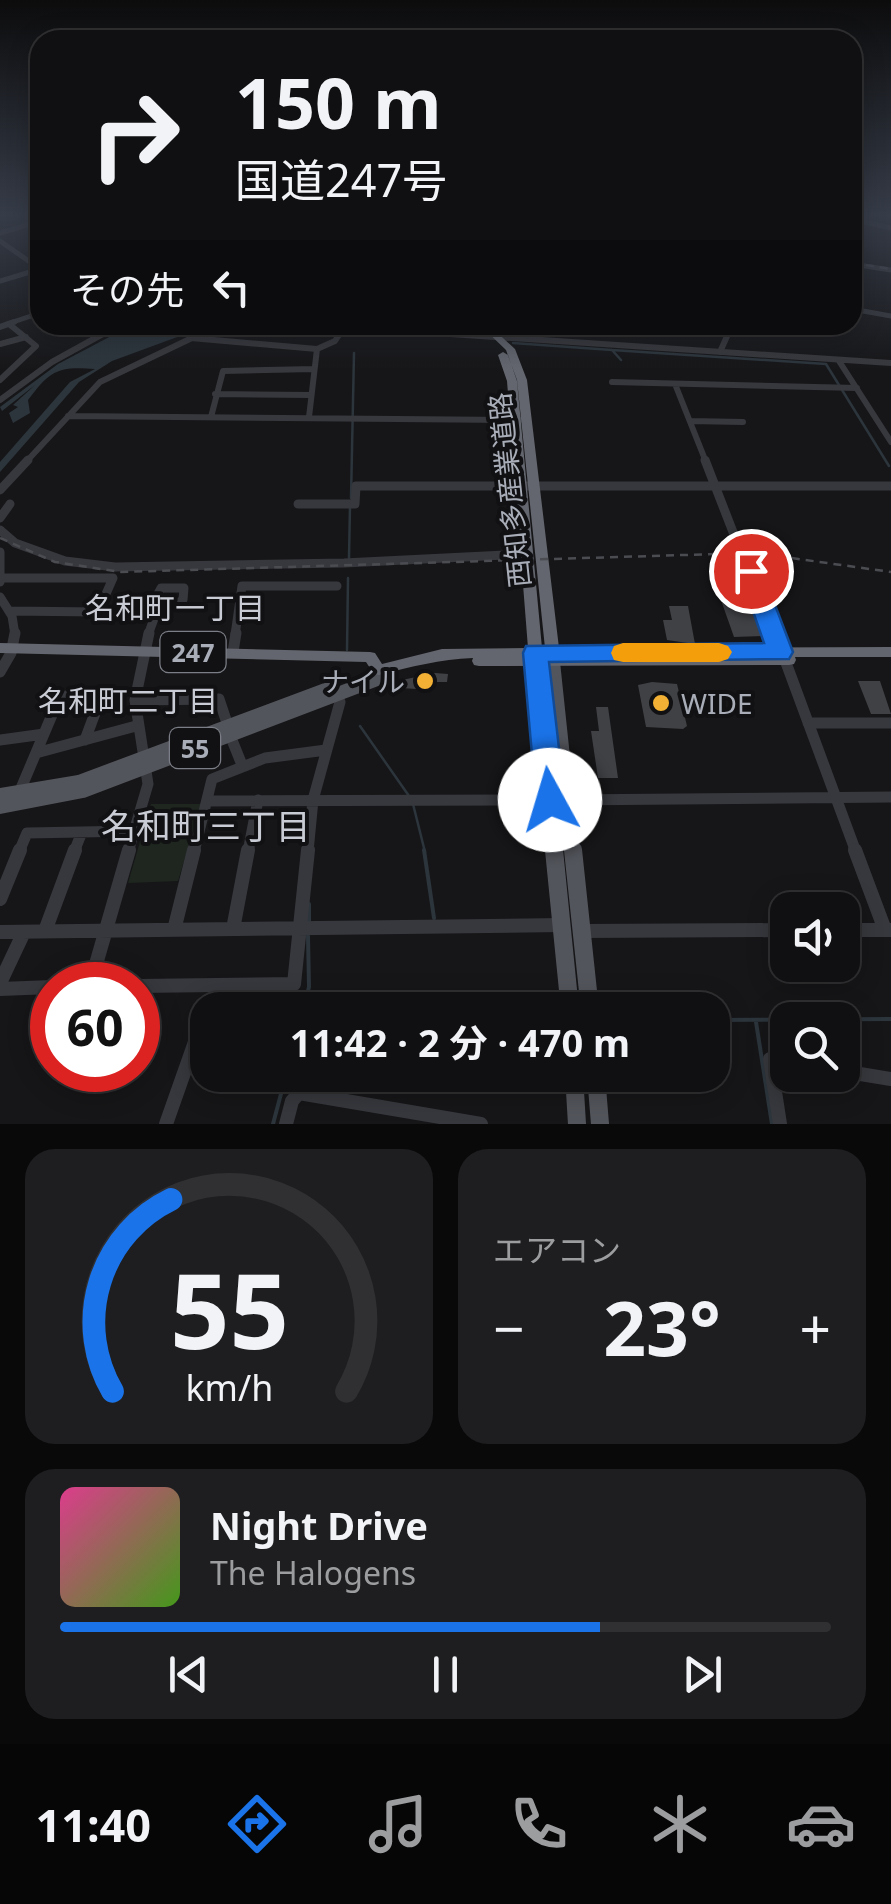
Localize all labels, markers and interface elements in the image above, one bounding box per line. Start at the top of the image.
text: 150 m [235,54,442,150]
icon: right [70,70,200,200]
text: 国道247号 [235,149,447,210]
icon: left [204,260,259,315]
text: その先 [70,263,184,315]
street label: 西知多産業道路 [480,391,538,589]
pin [709,529,794,614]
icon: arrive [724,544,779,599]
district label: 名和町一丁目 [85,587,265,628]
road number: 247 [160,632,226,672]
place label: ナイル [321,662,405,700]
marker: ナイル [414,670,436,692]
district label: 名和町二丁目 [38,680,218,721]
place label: WIDE [681,684,753,722]
marker: WIDE [650,692,672,714]
road number: 55 [170,728,220,768]
position arrow [498,748,602,852]
district label: 名和町三丁目 [101,802,311,849]
map controls [770,892,860,1092]
button: sound [770,892,860,982]
speed limit sign: 60 [30,962,160,1092]
button: search [770,1002,860,1092]
text: 11:42 · 2 分 · 470 m [290,1016,630,1068]
text: エアコン [493,1228,621,1271]
text: 55 [170,1238,288,1379]
text: 23° [603,1276,721,1378]
text: − [493,1290,524,1365]
text: + [800,1290,831,1365]
text: km/h [185,1363,273,1411]
text: Night Drive [210,1499,428,1551]
text: The Halogens [210,1551,416,1594]
icon: previous [161,1647,216,1702]
icon: pause [418,1647,473,1702]
icon: next [675,1647,730,1702]
icon: directions [222,1789,292,1859]
icon: music [363,1789,433,1859]
icon: phone [504,1789,574,1859]
icon: climate [645,1789,715,1859]
icon: car [786,1789,856,1859]
text: 11:40 [35,1794,151,1855]

